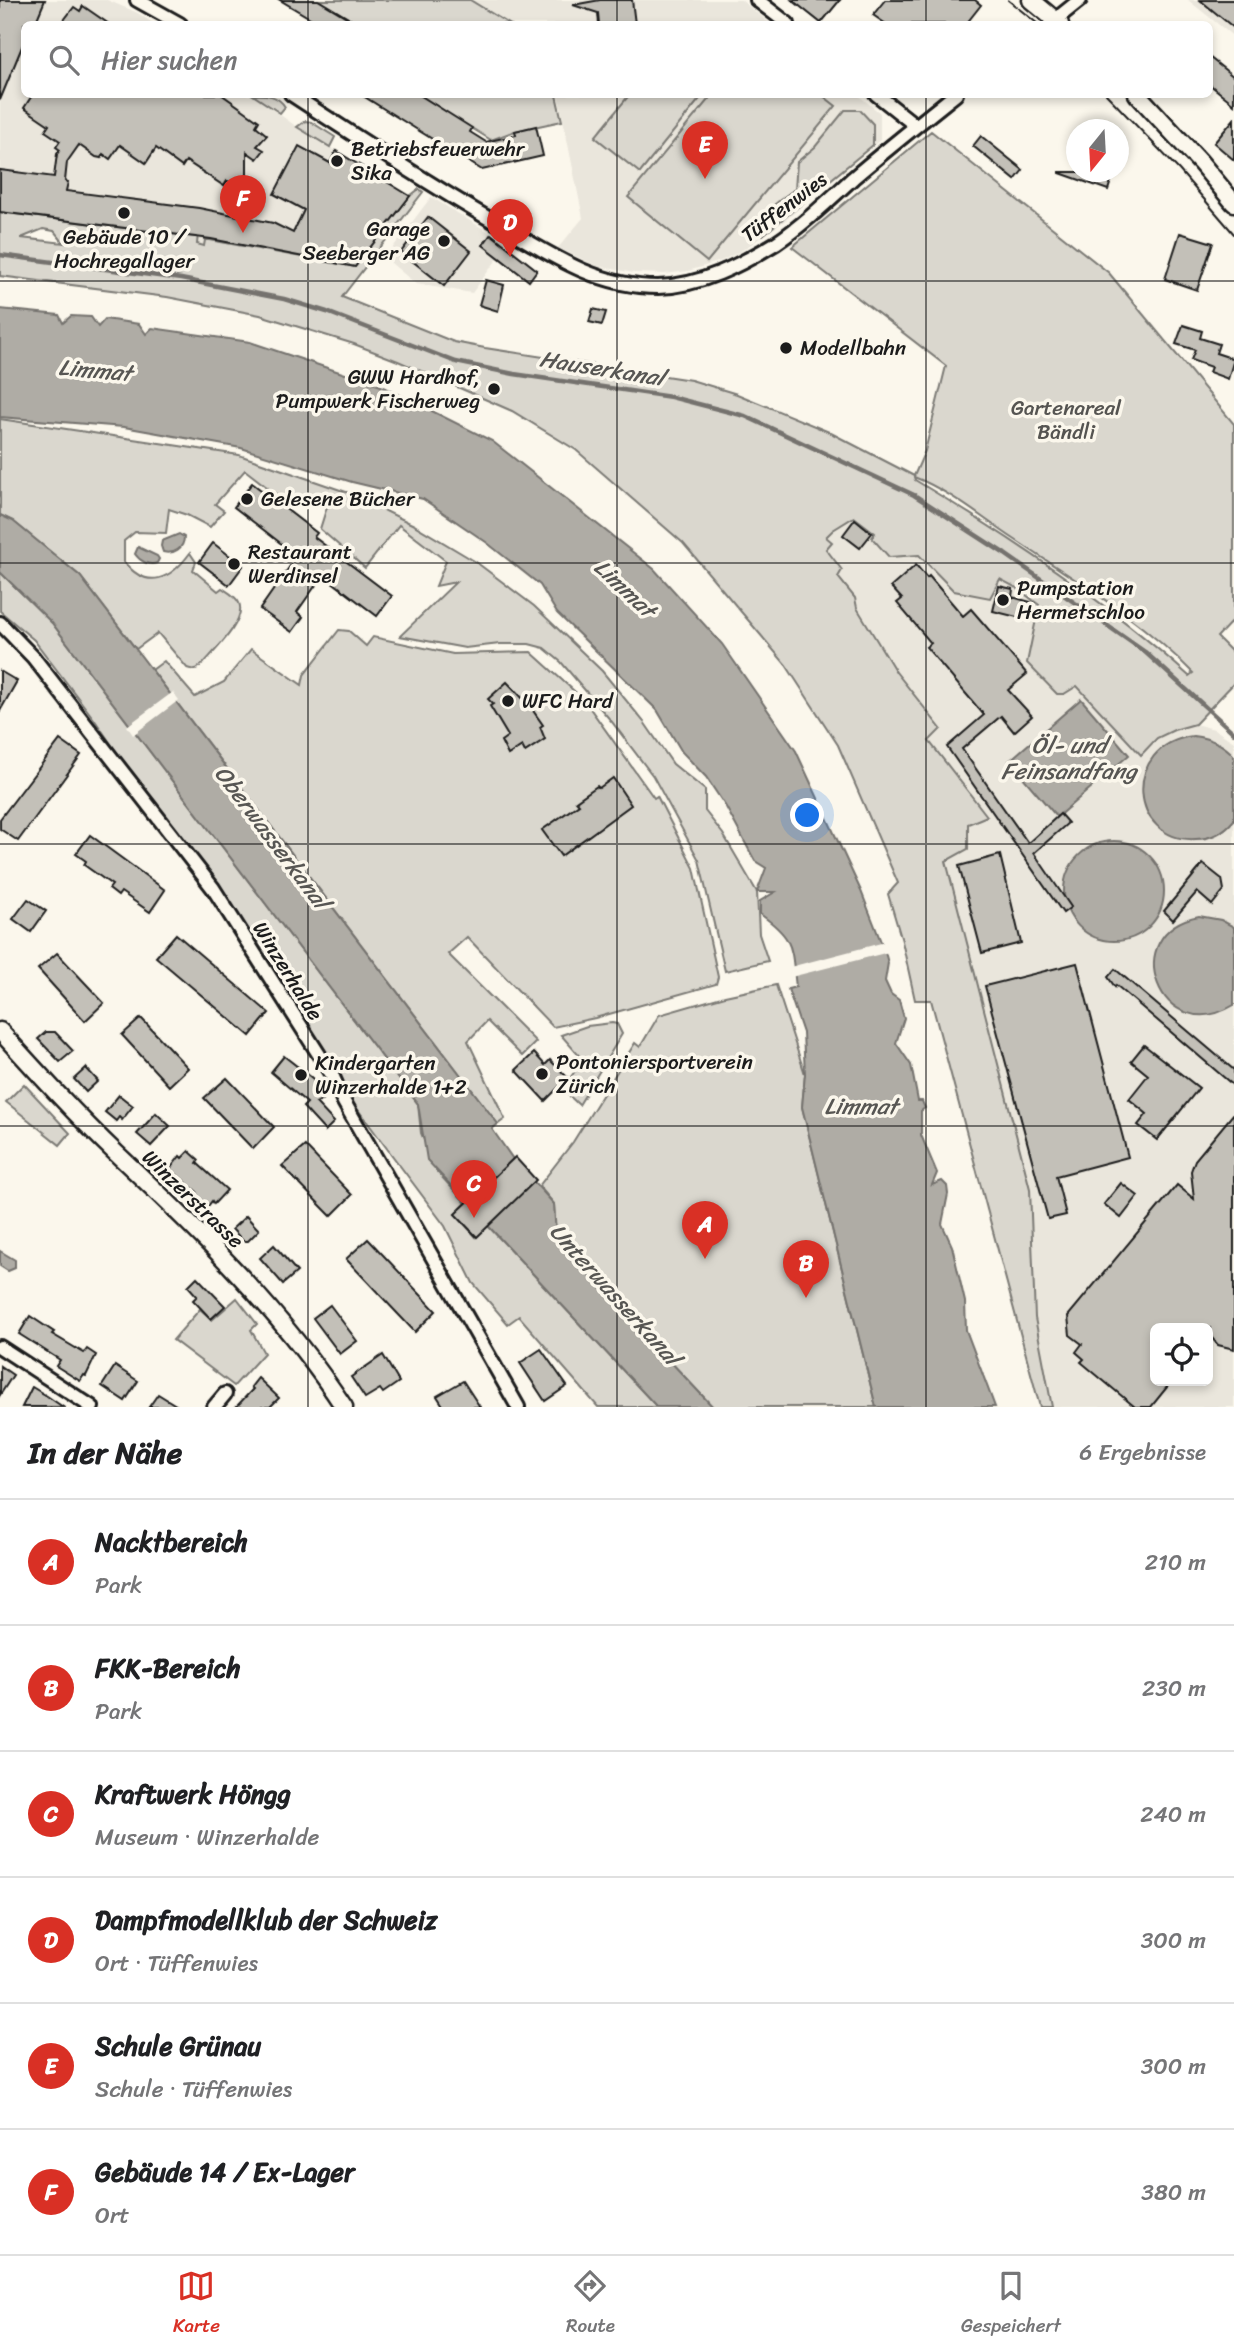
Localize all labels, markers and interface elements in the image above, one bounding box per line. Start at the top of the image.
search box [21,21,1213,98]
text: Hier suchen [101,37,237,83]
icon: search [45,41,83,79]
north arrow [1066,119,1129,182]
pin: E [682,121,728,179]
place label: Betriebsfeuerwehr Sika [351,130,526,192]
marker: Betriebsfeuerwehr Sika [329,153,345,169]
street label: Tüffenwies [732,161,836,253]
pin: F [220,175,266,233]
pin: D [487,199,533,257]
marker: Gebäude 10 / Hochregallager [116,205,132,221]
place label: Garage Seeberger AG [303,210,430,272]
place label: Gebäude 10 / Hochregallager [54,218,195,280]
marker: Garage Seeberger AG [436,233,452,249]
place label: Modellbahn [800,329,906,367]
water label: Hauserkanal [537,338,672,399]
marker: Modellbahn [778,340,794,356]
water label: Limmat [57,347,137,394]
place label: GWW Hardhof, Pumpwerk Fischerweg [276,358,480,420]
marker: GWW Hardhof, Pumpwerk Fischerweg [486,381,502,397]
park label: Gartenareal Bändli [1011,389,1122,451]
place label: Gelesene Bücher [261,480,416,518]
marker: Gelesene Bücher [239,491,255,507]
place label: Restaurant Werdinsel [248,533,352,595]
water label: Limmat [584,548,668,631]
marker: Restaurant Werdinsel [226,556,242,572]
place label: Pumpstation Hermetschloo [1017,569,1145,631]
marker: Pumpstation Hermetschloo [995,592,1011,608]
place label: WFC Hard [522,682,615,720]
marker: WFC Hard [500,693,516,709]
water label: Öl- und Feinsandfang [1001,725,1139,792]
water label: Oberwasserkanal [203,756,343,923]
your location [790,798,824,832]
street label: Winzerhalde [242,913,334,1029]
place label: Pontoniersportverein Zürich [556,1043,753,1105]
place label: Kindergarten Winzerhalde 1+2 [315,1044,467,1106]
marker: Pontoniersportverein Zürich [534,1066,550,1082]
marker: Kindergarten Winzerhalde 1+2 [293,1067,309,1083]
water label: Limmat [824,1086,901,1127]
street label: Winzerstrasse [133,1140,253,1258]
pin: C [451,1160,497,1218]
pin: A [682,1201,728,1259]
water label: Unterwasserkanal [539,1213,694,1379]
pin: B [783,1240,829,1298]
map controls [1150,1323,1213,1386]
button: locate [1150,1323,1213,1386]
text: In der Nähe [28,1426,182,1480]
text: 6 Ergebnisse [1079,1432,1206,1473]
text: Nacktbereich [95,1519,248,1565]
text: A [43,1542,59,1583]
text: 210 m [1145,1542,1206,1583]
text: Park [95,1565,142,1606]
text: FKK-Bereich [95,1645,240,1691]
text: B [44,1668,58,1709]
text: 230 m [1142,1668,1206,1709]
text: Park [95,1691,142,1732]
text: Kraftwerk Höngg [95,1771,291,1817]
text: C [44,1794,58,1835]
text: 240 m [1140,1794,1206,1835]
text: Museum · Winzerhalde [95,1817,319,1858]
text: Dampfmodellklub der Schweiz [95,1897,437,1943]
text: D [44,1920,58,1961]
text: 300 m [1141,1920,1206,1961]
text: Ort · Tüffenwies [95,1943,258,1984]
text: Schule Grünau [95,2023,261,2069]
text: E [45,2046,57,2087]
text: 300 m [1141,2046,1206,2087]
text: Schule · Tüffenwies [95,2069,292,2110]
text: Gebäude 14 / Ex-Lager [95,2149,355,2195]
text: F [45,2172,57,2213]
text: 380 m [1141,2172,1206,2213]
text: Ort [95,2195,129,2236]
tab: Karte [173,2267,220,2342]
tab: Route [566,2267,615,2342]
tab: Gespeichert [961,2267,1061,2342]

